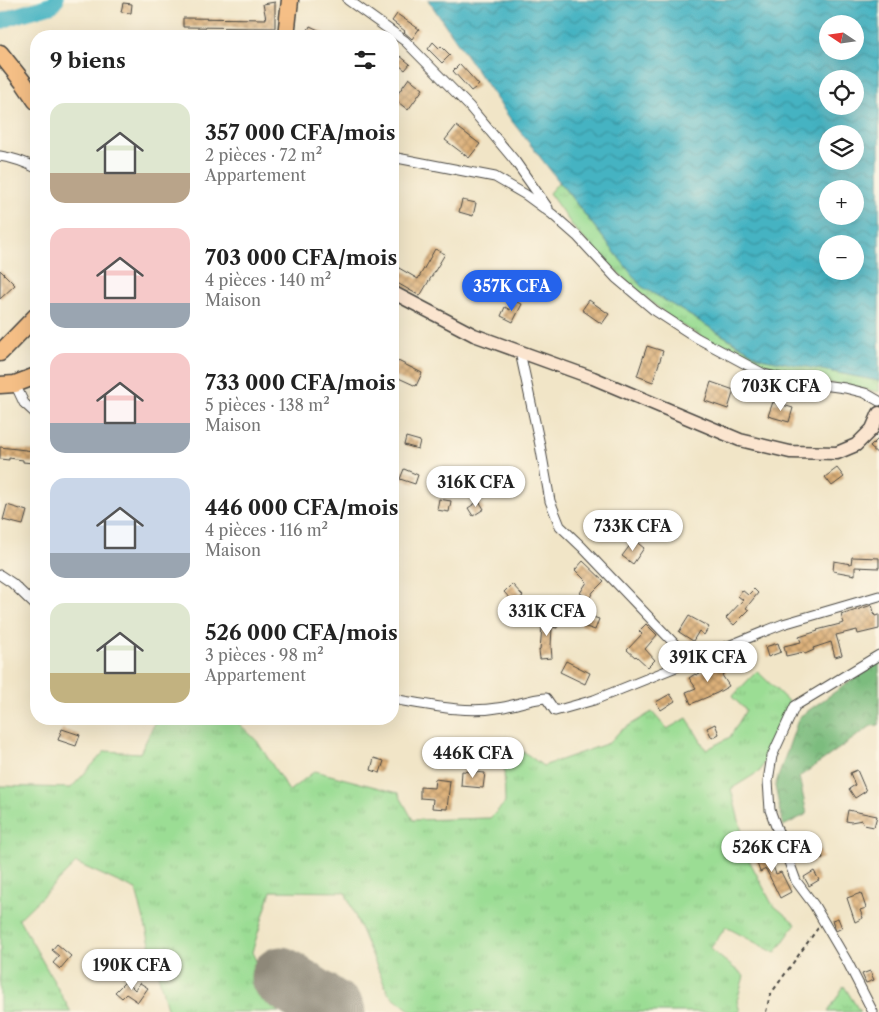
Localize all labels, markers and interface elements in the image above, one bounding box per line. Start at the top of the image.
north arrow [819,15,864,60]
map controls [819,15,864,280]
icon: filters [351,46,379,74]
text: 9 biens [50,48,126,73]
button: locate [819,70,864,115]
text: 357 000 CFA/mois [205,120,396,145]
icon: home [90,123,150,183]
button: layers [819,125,864,170]
text: 2 pièces · 72 m² [205,145,322,165]
text: Appartement [205,165,306,185]
button: + [819,180,864,225]
button: − [819,235,864,280]
text: 703 000 CFA/mois [205,245,397,270]
icon: home [90,248,150,308]
text: 4 pièces · 140 m² [205,270,331,290]
pin: 357K CFA [460,270,564,312]
text: 357K CFA [473,276,551,296]
text: Maison [205,290,261,310]
text: 733 000 CFA/mois [205,370,396,395]
pin: 703K CFA [729,370,833,412]
icon: home [90,373,150,433]
text: 703K CFA [741,376,821,396]
text: 5 pièces · 138 m² [205,395,330,415]
text: Maison [205,415,261,435]
pin: 316K CFA [424,466,528,508]
text: 316K CFA [437,472,515,492]
text: 446 000 CFA/mois [205,495,399,520]
icon: home [90,498,150,558]
pin: 733K CFA [581,510,685,552]
text: 733K CFA [594,516,672,536]
text: 4 pièces · 116 m² [205,520,328,540]
text: Maison [205,540,261,560]
pin: 331K CFA [495,594,599,637]
text: 331K CFA [509,601,585,621]
text: 526 000 CFA/mois [205,620,398,645]
icon: home [90,623,150,683]
pin: 391K CFA [656,640,760,683]
text: 3 pièces · 98 m² [205,645,324,665]
text: 391K CFA [669,647,747,667]
text: Appartement [205,665,306,685]
pin: 446K CFA [421,736,525,779]
text: 446K CFA [433,743,513,763]
pin: 526K CFA [720,830,824,873]
text: 526K CFA [732,837,812,857]
pin: 190K CFA [80,948,184,991]
text: 190K CFA [93,955,171,975]

